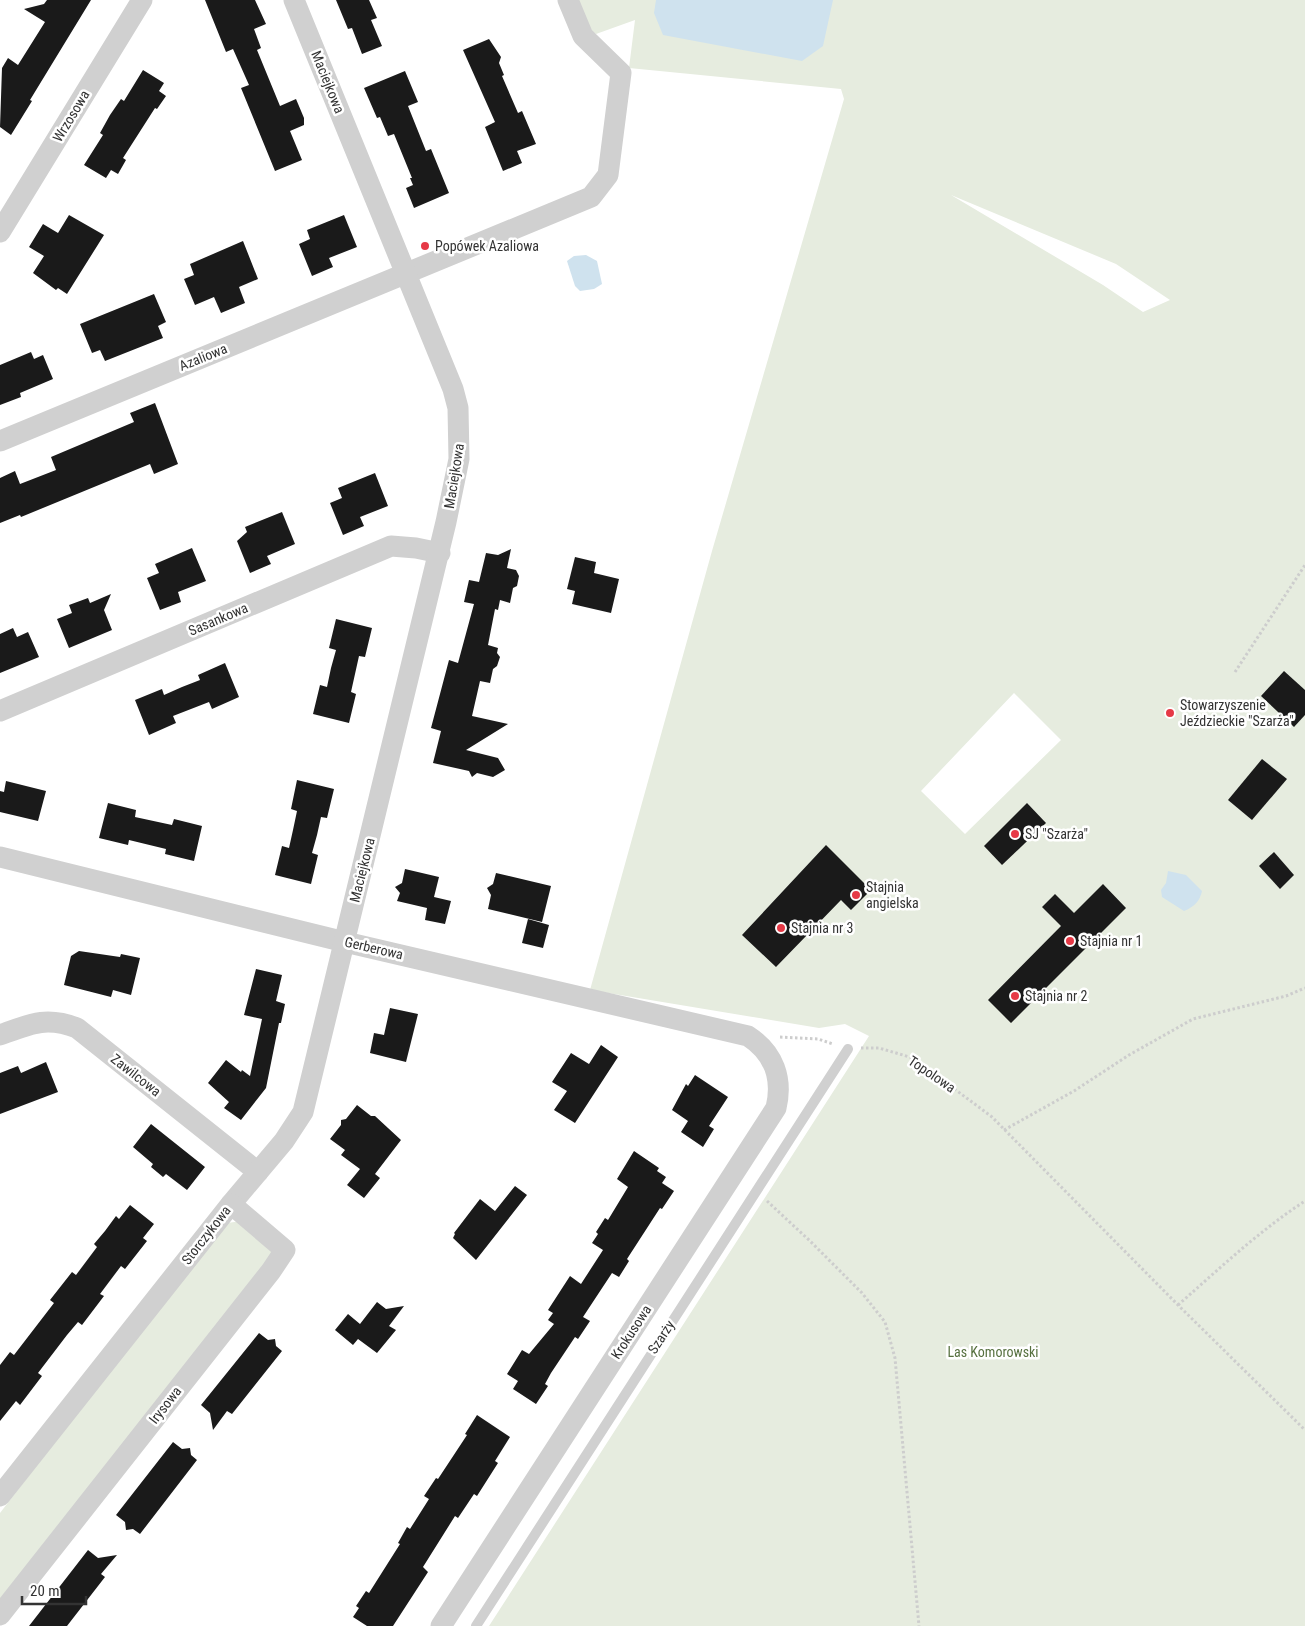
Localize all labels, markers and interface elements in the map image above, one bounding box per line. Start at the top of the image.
street label: Maciejkowa [308,48,348,116]
street label: Wrzosowa [49,87,93,145]
place label: Popówek Azaliowa [435,238,539,254]
marker: Popówek Azaliowa [419,240,431,252]
street label: Azaliowa [177,340,229,374]
street label: Maciejkowa [441,442,467,510]
street label: Sasankowa [186,599,250,639]
place label: Stowarzyszenie Jeździeckie "Szarża" [1180,697,1294,729]
marker: Stowarzyszenie Jeździeckie "Szarża" [1164,707,1176,719]
place label: SJ "Szarża" [1025,826,1088,842]
marker: SJ "Szarża" [1009,828,1021,840]
street label: Maciejkowa [346,836,378,904]
place label: Stajnia angielska [866,879,919,911]
marker: Stajnia angielska [850,889,862,901]
place label: Stajnia nr 3 [791,920,853,936]
marker: Stajnia nr 3 [775,922,787,934]
place label: Stajnia nr 1 [1080,933,1142,949]
street label: Gerberowa [343,934,405,962]
marker: Stajnia nr 1 [1064,935,1076,947]
place label: Stajnia nr 2 [1025,988,1087,1004]
marker: Stajnia nr 2 [1009,990,1021,1002]
street label: Zawilcowa [108,1051,164,1099]
street label: Topolowa [905,1052,959,1096]
street label: Storczykowa [178,1202,234,1268]
street label: Krokusowa [608,1302,654,1362]
street label: Szarży [644,1317,678,1357]
park label: Las Komorowski [947,1344,1039,1360]
street label: Irysowa [145,1383,185,1427]
scale bar [22,1574,86,1606]
text: 20 m [30,1582,60,1600]

